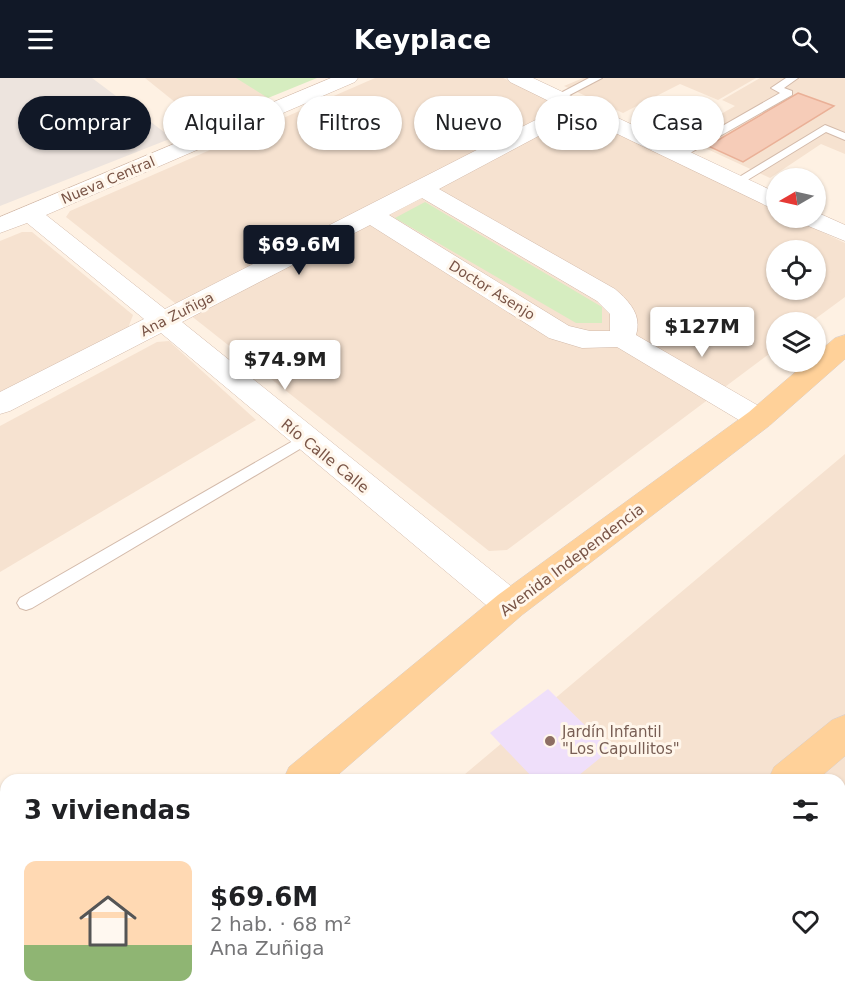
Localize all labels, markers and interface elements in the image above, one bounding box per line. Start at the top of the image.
icon: menu [24,23,57,56]
icon: search [788,23,821,56]
text: Keyplace [354,24,491,55]
chip: Comprar [18,96,151,150]
chip: Alquilar [163,96,285,150]
chip: Filtros [297,96,402,150]
chip: Nuevo [414,96,523,150]
chip: Piso [535,96,619,150]
chip: Casa [631,96,724,150]
street label: Nueva Central [59,153,157,207]
north arrow [766,168,826,228]
map controls [766,168,826,372]
pin: $69.6M [250,225,348,276]
text: $69.6M [257,232,341,256]
button: locate [766,240,826,300]
street label: Doctor Asenjo [446,257,538,323]
street label: Ana Zuñiga [138,289,216,339]
pin: $127M [660,307,744,358]
button: layers [766,312,826,372]
text: $127M [664,314,740,338]
pin: $74.9M [236,340,334,391]
text: $74.9M [243,347,327,371]
street label: Río Calle Calle [277,415,373,497]
street label: Avenida Independencia [497,500,647,620]
place label: Jardín Infantil "Los Capullitos" [561,723,680,758]
marker: Jardín Infantil "Los Capullitos" [543,734,557,748]
icon: filters [789,794,822,827]
text: 3 viviendas [24,795,191,825]
text: $69.6M [210,882,318,912]
icon: home [72,885,144,957]
icon: heart [789,905,822,938]
text: 2 hab. · 68 m² [210,912,351,936]
text: Ana Zuñiga [210,936,325,960]

